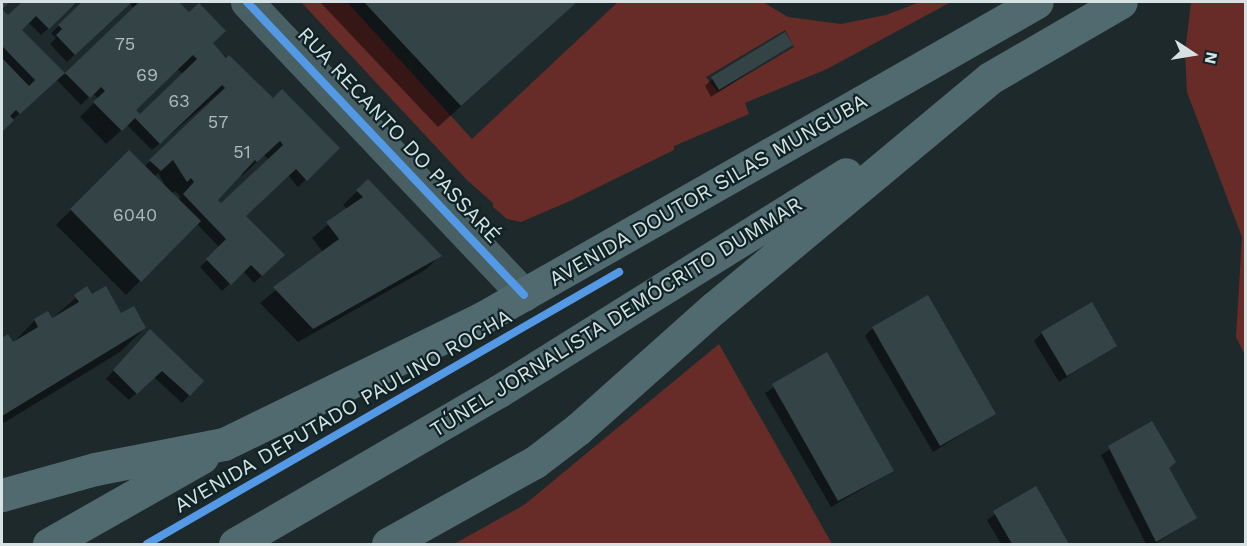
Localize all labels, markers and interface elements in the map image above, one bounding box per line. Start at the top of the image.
street label: RUA RECANTO DO PASSARÉ [292,22,506,248]
north arrow [1163,24,1223,84]
house number: 75 [115,33,135,55]
text: N [1201,50,1222,66]
house number: 69 [136,64,158,86]
street label: AVENIDA DOUTOR SILAS MUNGUBA [544,88,872,292]
house number: 63 [168,90,190,112]
house number: 57 [208,111,228,133]
house number: 51 [233,141,251,163]
street label: TÚNEL JORNALISTA DEMÓCRITO DUMMAR [424,191,808,443]
house number: 6040 [113,204,157,226]
street label: AVENIDA DEPUTADO PAULINO ROCHA [169,304,517,518]

